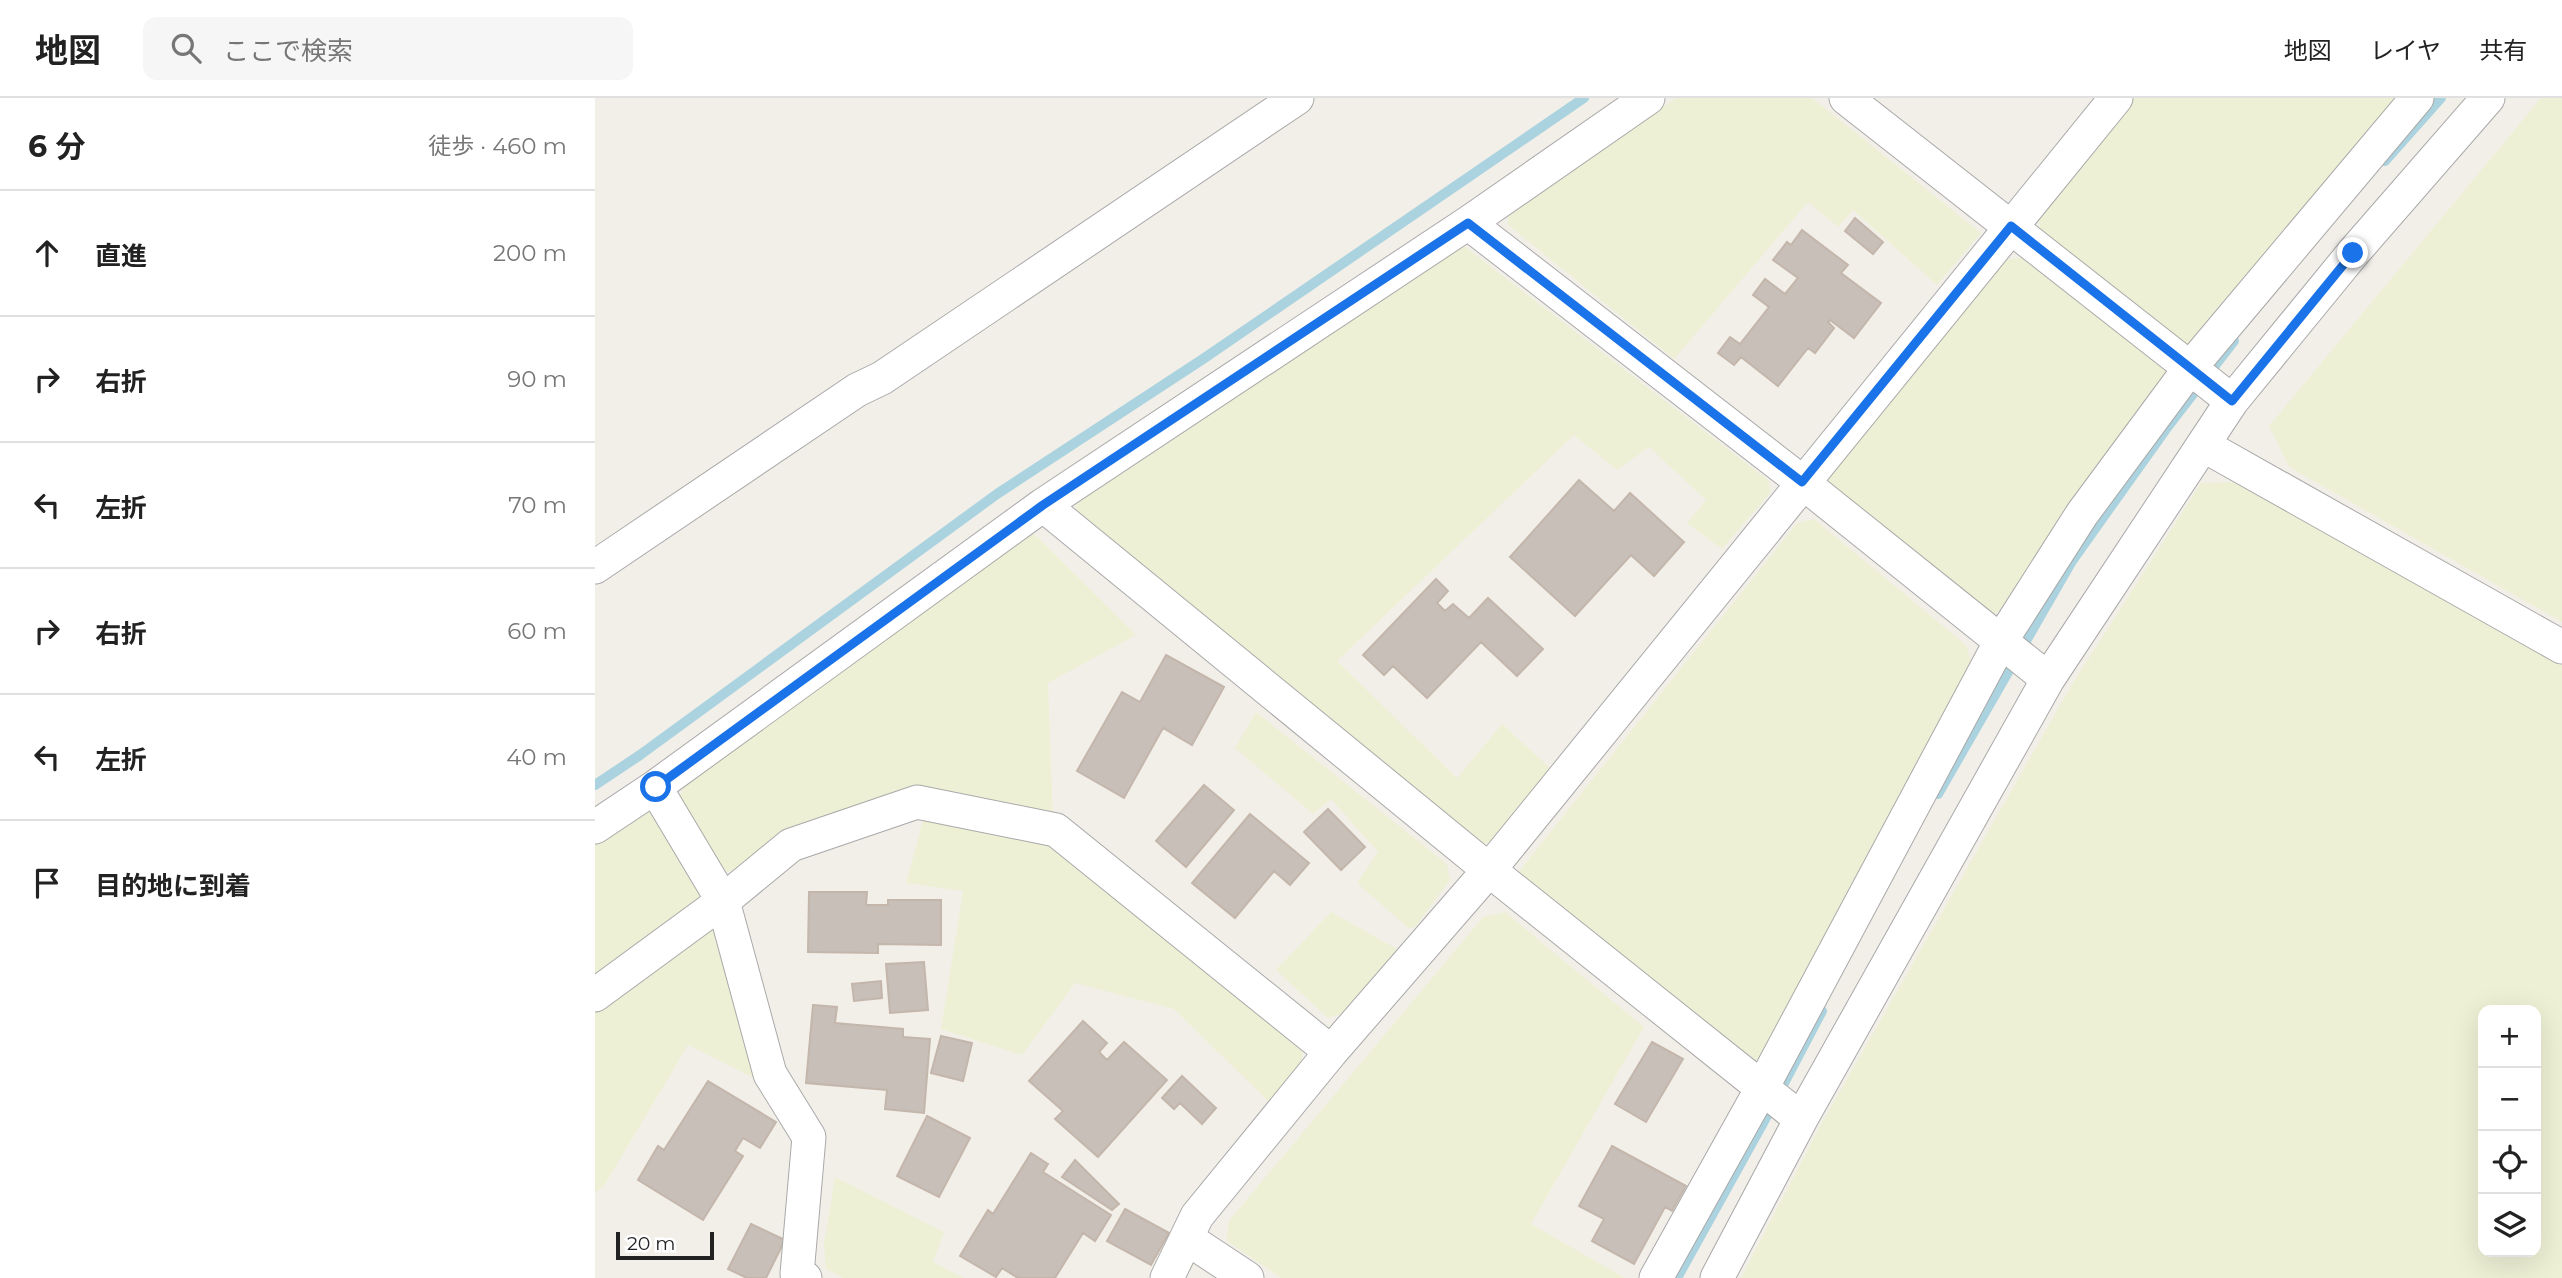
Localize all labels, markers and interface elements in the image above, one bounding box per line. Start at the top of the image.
search box [143,17,633,80]
icon: search [167,29,205,67]
text: 地図 [35,30,101,70]
text: ここで検索 [223,35,353,67]
text: 地図 [2284,36,2332,65]
text: レイヤ [2370,36,2441,65]
text: 共有 [2479,36,2527,65]
text: 6 分 [28,128,86,165]
text: 徒歩 · 460 m [428,132,567,160]
icon: ahead [28,234,66,272]
route end [2337,237,2368,268]
text: 200 m [493,239,567,267]
text: 直進 [95,240,147,272]
icon: right [28,360,66,398]
text: 90 m [507,365,567,393]
text: 右折 [95,366,147,398]
icon: left [28,486,66,524]
text: 70 m [508,491,567,519]
text: 左折 [95,492,147,524]
icon: right [28,612,66,650]
text: 60 m [507,617,567,645]
text: 右折 [95,618,147,650]
icon: left [28,738,66,776]
text: 40 m [506,743,567,771]
text: 左折 [95,744,147,776]
route start [640,771,671,802]
icon: arrive [28,864,66,902]
text: 目的地に到着 [95,870,251,902]
map controls [2478,1005,2541,1257]
button: + [2478,1005,2541,1068]
button: − [2478,1068,2541,1131]
button: locate [2478,1131,2541,1194]
button: layers [2478,1194,2541,1257]
scale bar [616,1229,714,1261]
text: 20 m [627,1232,675,1255]

